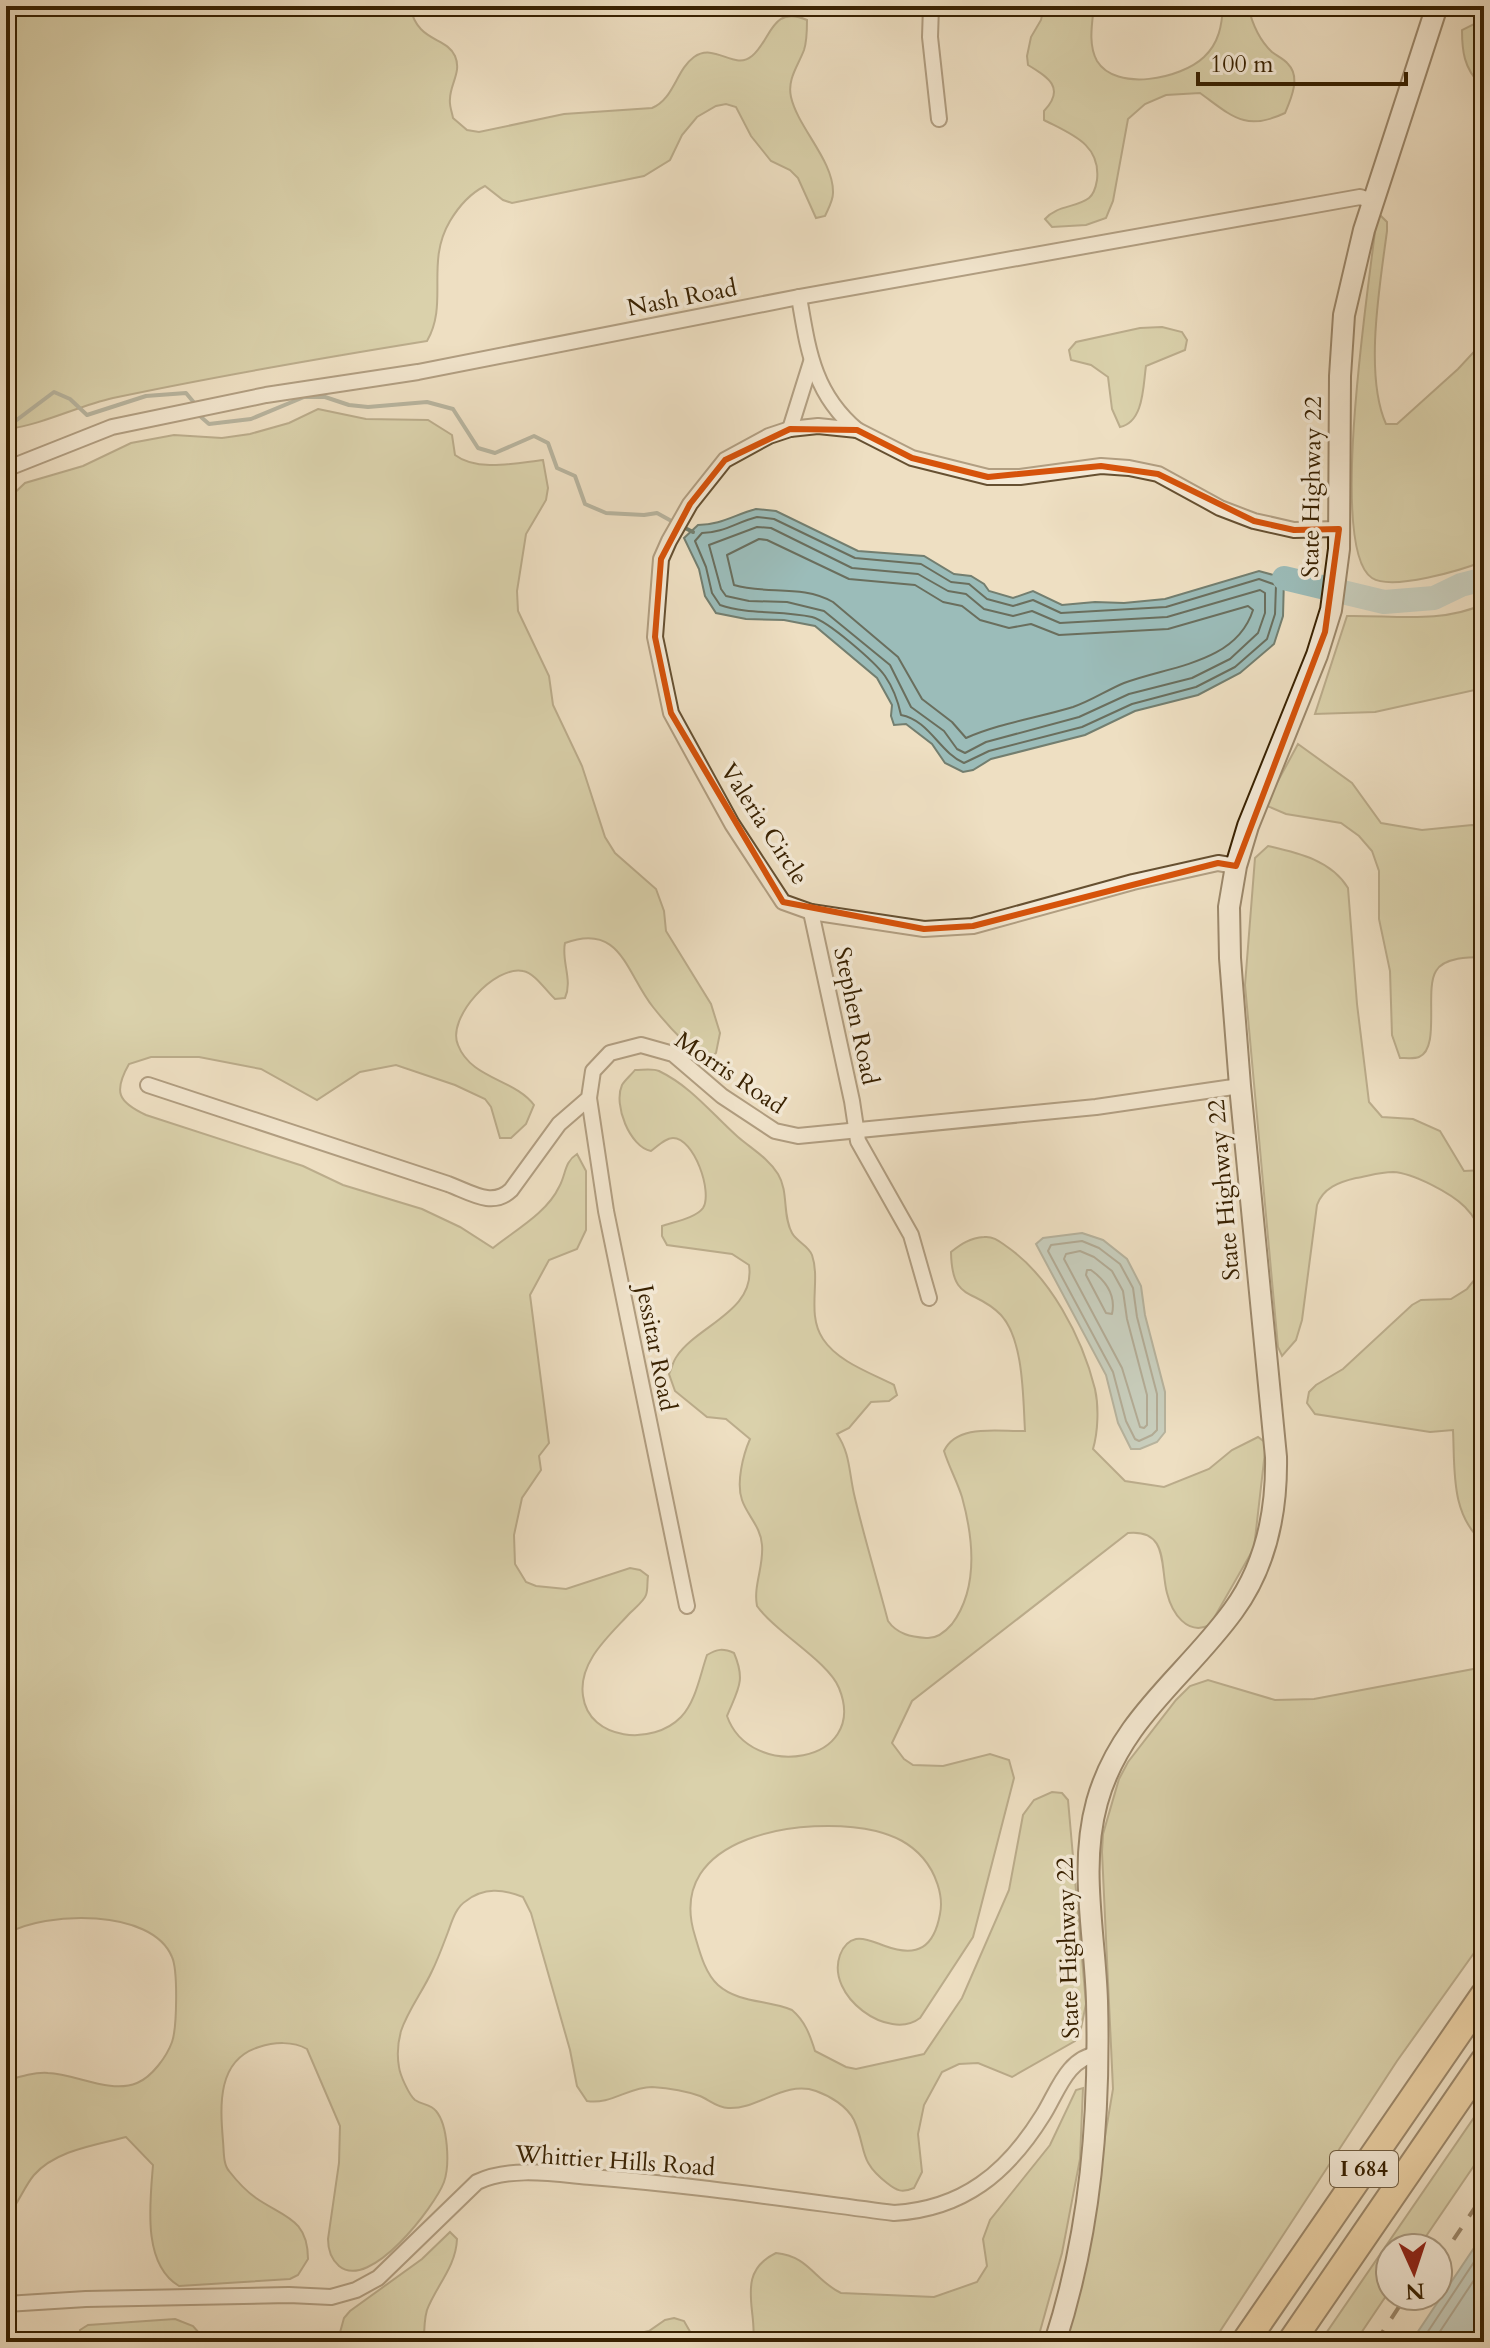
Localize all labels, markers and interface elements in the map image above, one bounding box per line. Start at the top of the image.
scale bar [1198,36,1406,86]
text: 100 m [1210,48,1274,81]
street label: Nash Road [624,271,740,325]
street label: State Highway 22 [1294,396,1330,578]
street label: Valeria Circle [712,757,816,891]
street label: Stephen Road [825,944,887,1088]
street label: Morris Road [668,1024,792,1122]
street label: State Highway 22 [1200,1098,1248,1282]
street label: Jessitar Road [627,1279,684,1414]
street label: State Highway 22 [1048,1857,1088,2039]
street label: Whittier Hills Road [513,2137,716,2184]
road number: I 684 [1330,2151,1398,2187]
north arrow [1374,2232,1454,2312]
text: N [1405,2275,1425,2306]

